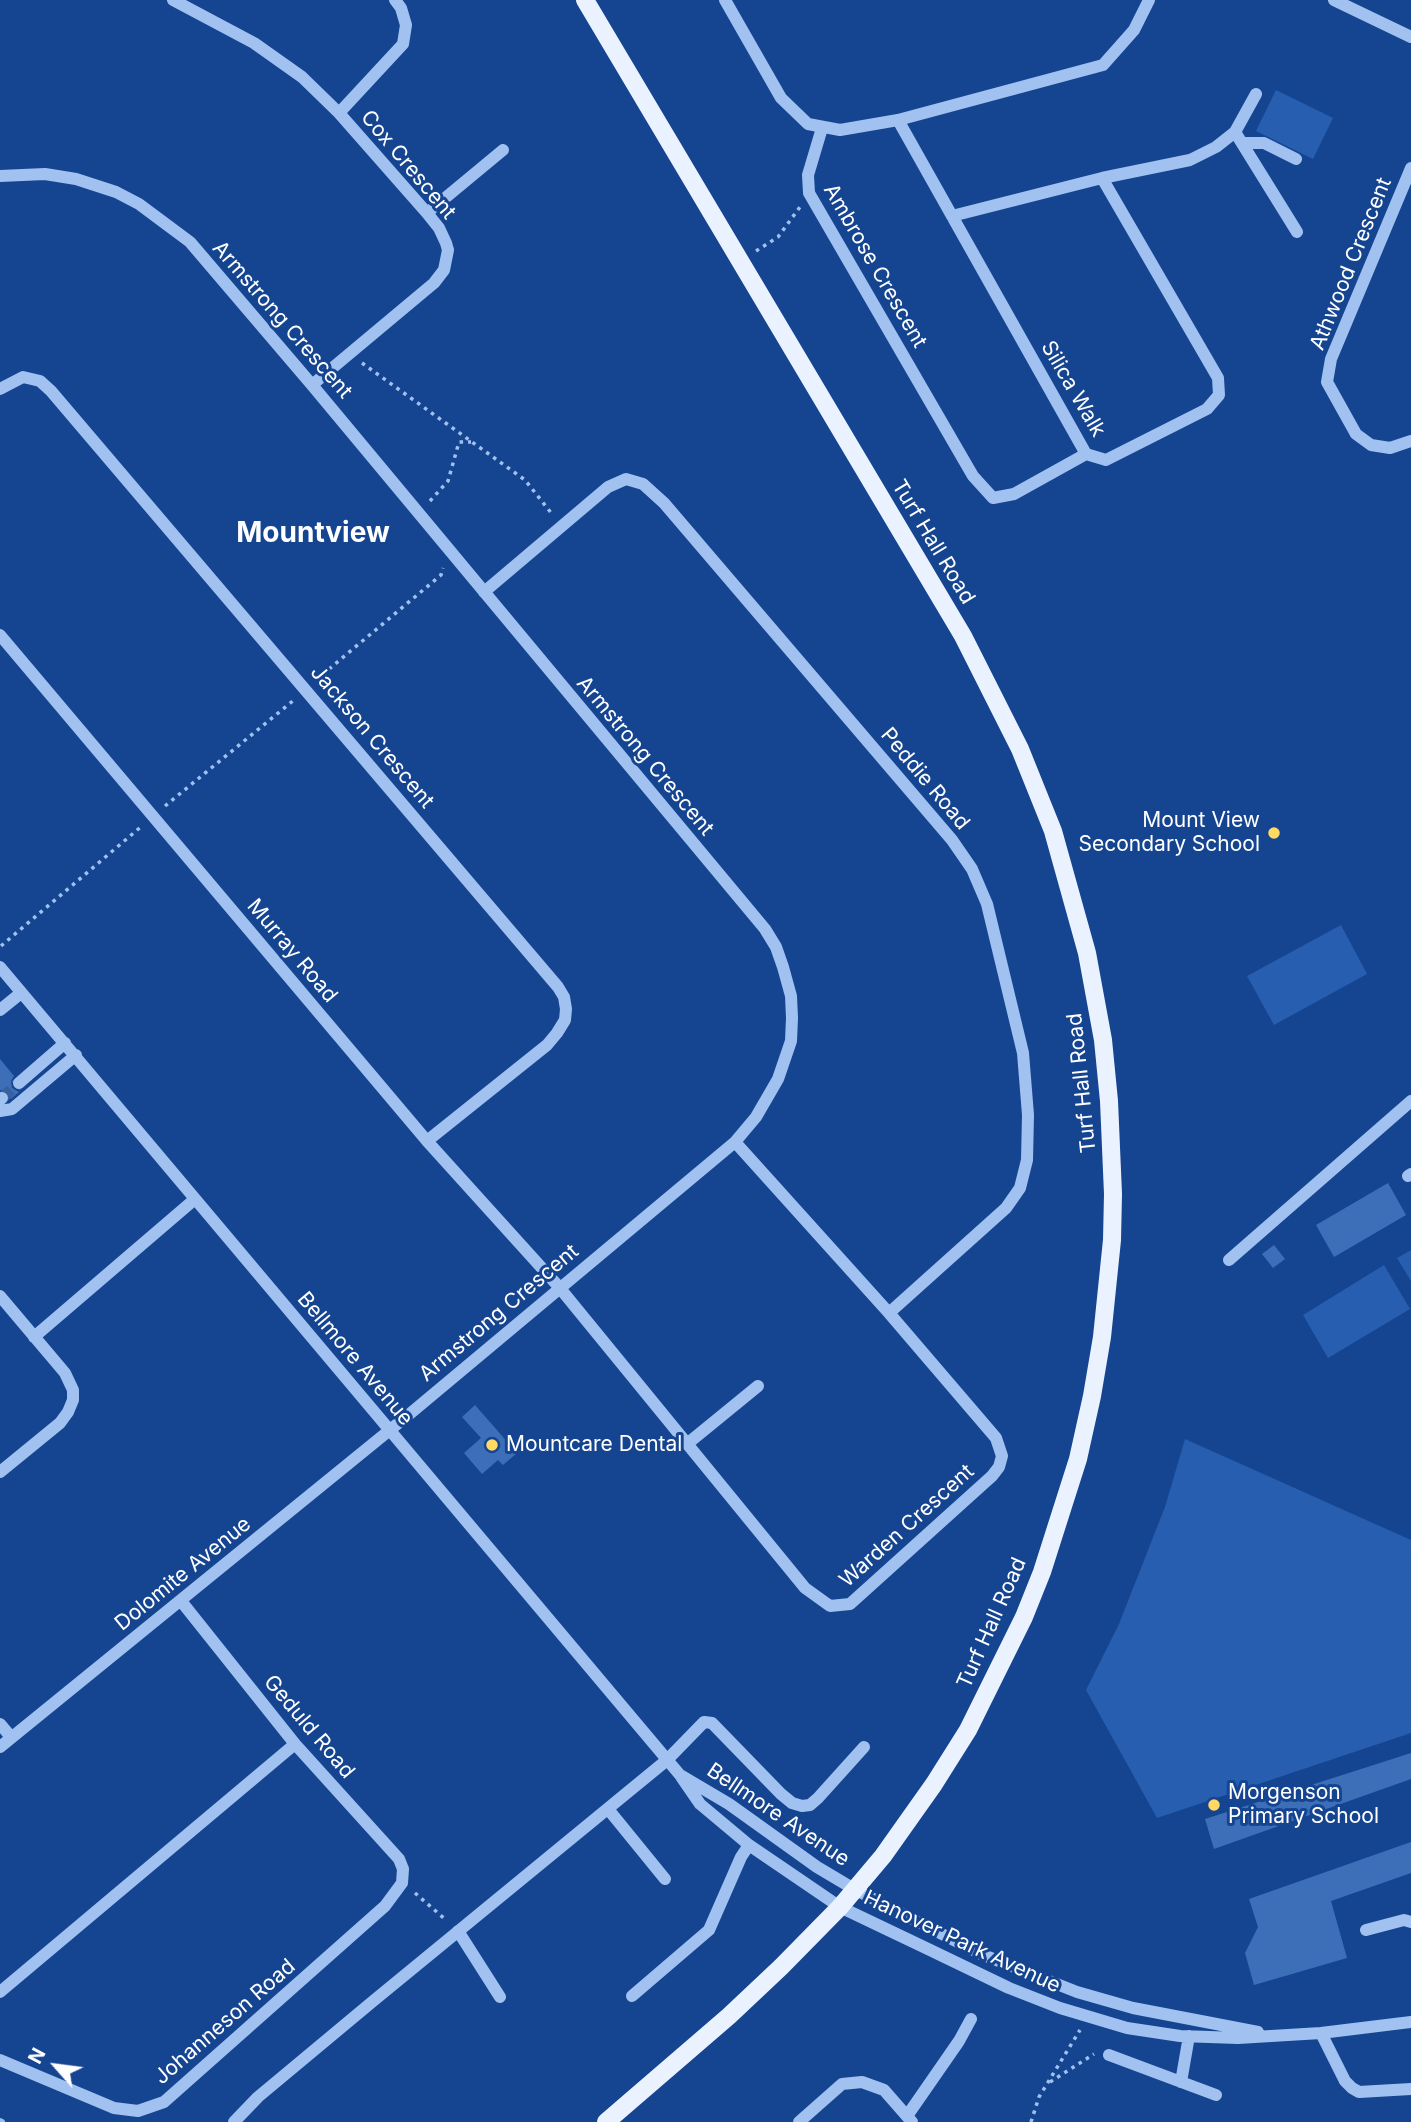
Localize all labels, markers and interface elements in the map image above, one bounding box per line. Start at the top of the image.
street label: Cox Crescent [355,105,461,225]
street label: Athwood Crescent [1305,174,1397,354]
street label: Ambrose Crescent [818,180,932,352]
street label: Armstrong Crescent [207,236,357,404]
street label: Silica Walk [1035,337,1111,441]
street label: Turf Hall Road [886,475,980,609]
district label: Mountview [236,517,390,551]
street label: Jackson Crescent [305,660,439,814]
street label: Armstrong Crescent [571,671,719,841]
street label: Peddie Road [875,723,975,835]
place label: Mount View Secondary School [1079,808,1260,858]
marker: Mount View Secondary School [1266,825,1282,841]
street label: Murray Road [241,894,343,1008]
street label: Turf Hall Road [1062,1012,1102,1154]
street label: Armstrong Crescent [414,1239,584,1387]
street label: Bellmore Avenue [292,1287,418,1431]
place label: Mountcare Dental [506,1432,682,1458]
marker: Mountcare Dental [484,1437,500,1453]
street label: Warden Crescent [835,1459,979,1593]
street label: Dolomite Avenue [110,1512,256,1636]
street label: Turf Hall Road [952,1554,1032,1692]
street label: Geduld Road [258,1670,360,1784]
street label: Bellmore Avenue [702,1758,854,1872]
place label: Morgenson Primary School [1228,1780,1379,1830]
marker: Morgenson Primary School [1206,1797,1222,1813]
street label: Hanover Park Avenue [860,1885,1064,1999]
street label: Johanneson Road [149,1954,301,2090]
north arrow [21,2031,91,2101]
text: N [23,2044,51,2068]

